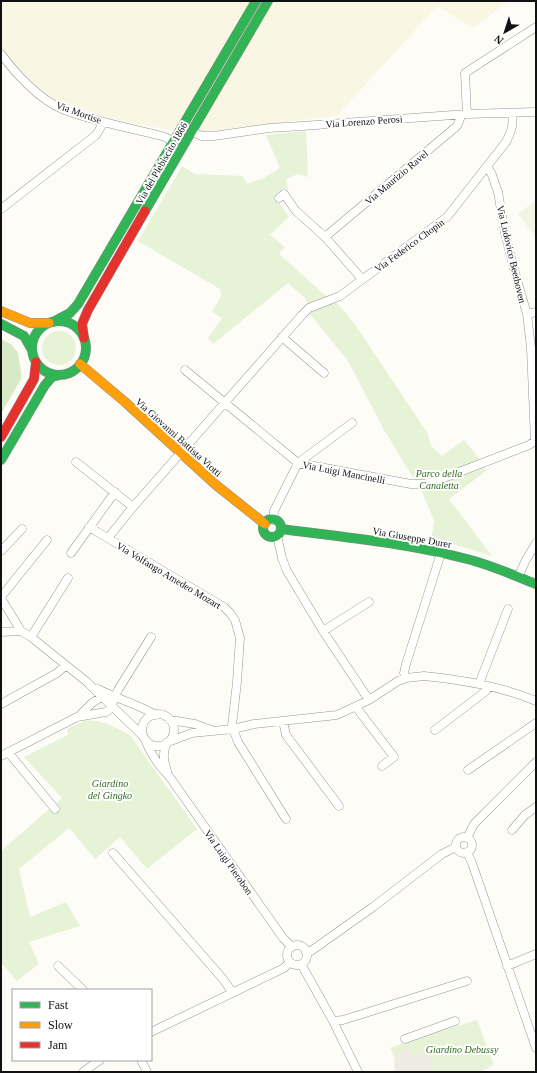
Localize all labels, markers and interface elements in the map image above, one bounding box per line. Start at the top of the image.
north arrow [485,12,525,52]
text: N [492,33,506,47]
street label: Via Mortise [55,99,104,126]
street label: Via Lorenzo Perosi [325,113,403,130]
street label: Via del Plebiscito 1866 [133,120,189,206]
street label: Via Maurizio Ravel [363,148,430,207]
street label: Via Ludovico Beethoven [495,204,528,304]
street label: Via Federico Chopin [372,216,446,274]
street label: Via Giovanni Battista Viotti [133,396,224,479]
street label: Via Luigi Mancinelli [302,459,386,486]
park label: Parco della Canaletta [415,468,462,491]
street label: Via Giuseppe Durer [372,525,453,550]
street label: Via Volfango Amedeo Mozart [115,540,223,611]
park label: Giardino del Gingko [88,778,132,801]
street label: Via Luigi Pierobon [202,828,255,897]
legend [12,989,152,1061]
text: Fast [48,998,69,1012]
text: Slow [48,1018,73,1032]
text: Jam [48,1038,68,1052]
park label: Giardino Debussy [426,1044,499,1055]

